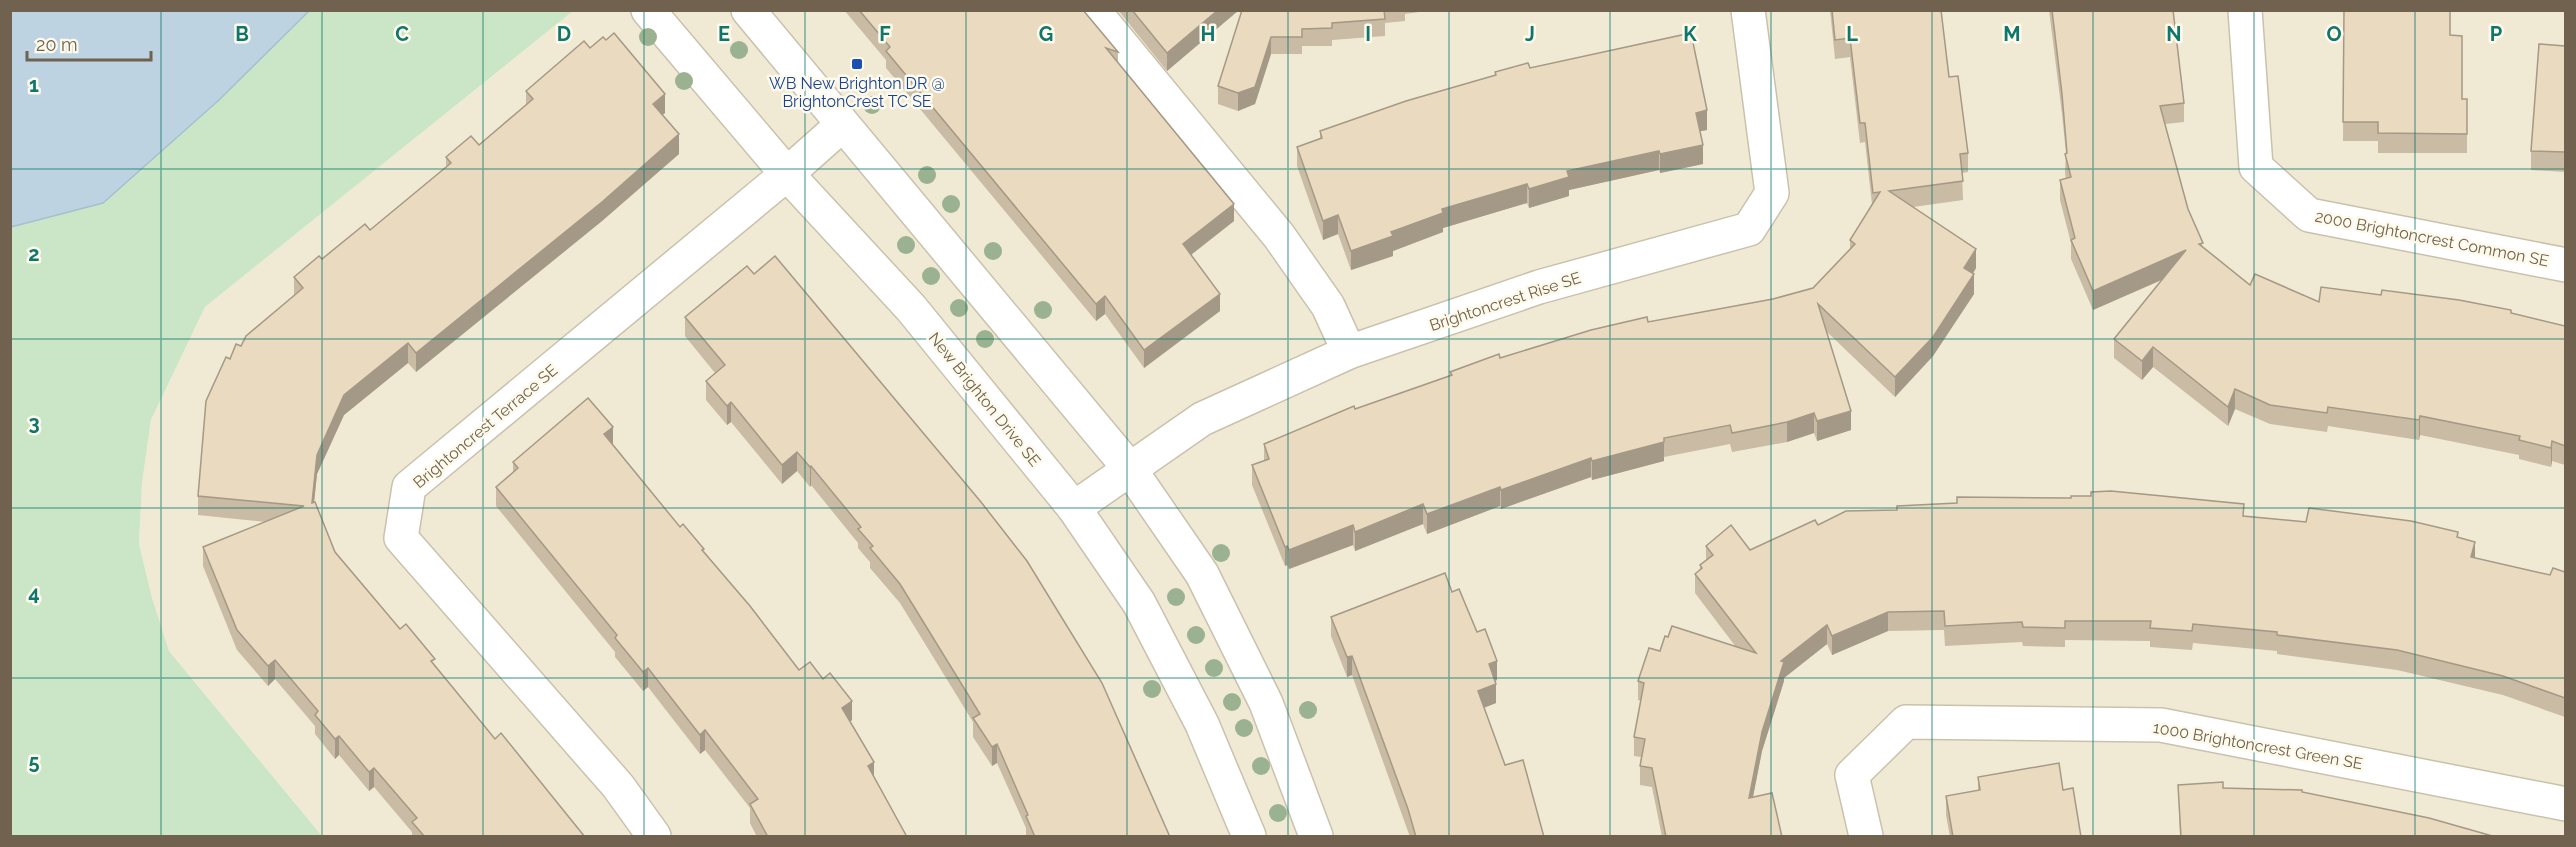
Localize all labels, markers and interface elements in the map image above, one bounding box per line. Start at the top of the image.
text: B [235,22,249,46]
text: C [395,22,409,46]
text: D [557,22,571,46]
text: E [718,22,730,46]
text: F [879,22,891,46]
text: G [1039,22,1053,46]
text: H [1201,22,1215,46]
text: I [1365,22,1371,46]
text: J [1525,22,1535,46]
text: K [1683,22,1697,46]
text: L [1846,22,1858,46]
text: M [2003,22,2021,46]
text: N [2166,22,2182,46]
text: O [2326,22,2342,46]
text: P [2490,22,2503,46]
scale bar [27,24,152,62]
text: 20 m [36,34,78,55]
marker: WB New Brighton DR @ BrightonCrest TC SE [850,57,864,71]
text: 1 [29,73,39,97]
place label: WB New Brighton DR @ BrightonCrest TC SE [769,74,945,111]
street label: 2000 Brightoncrest Common SE [2313,206,2551,271]
text: 2 [28,242,40,266]
street label: Brightoncrest Rise SE [1427,268,1584,335]
street label: New Brighton Drive SE [925,329,1045,470]
street label: Brightoncrest Terrace SE [409,360,561,492]
text: 3 [28,411,40,435]
text: 4 [28,581,40,605]
street label: 1000 Brightoncrest Green SE [2152,718,2364,773]
text: 5 [28,750,40,774]

